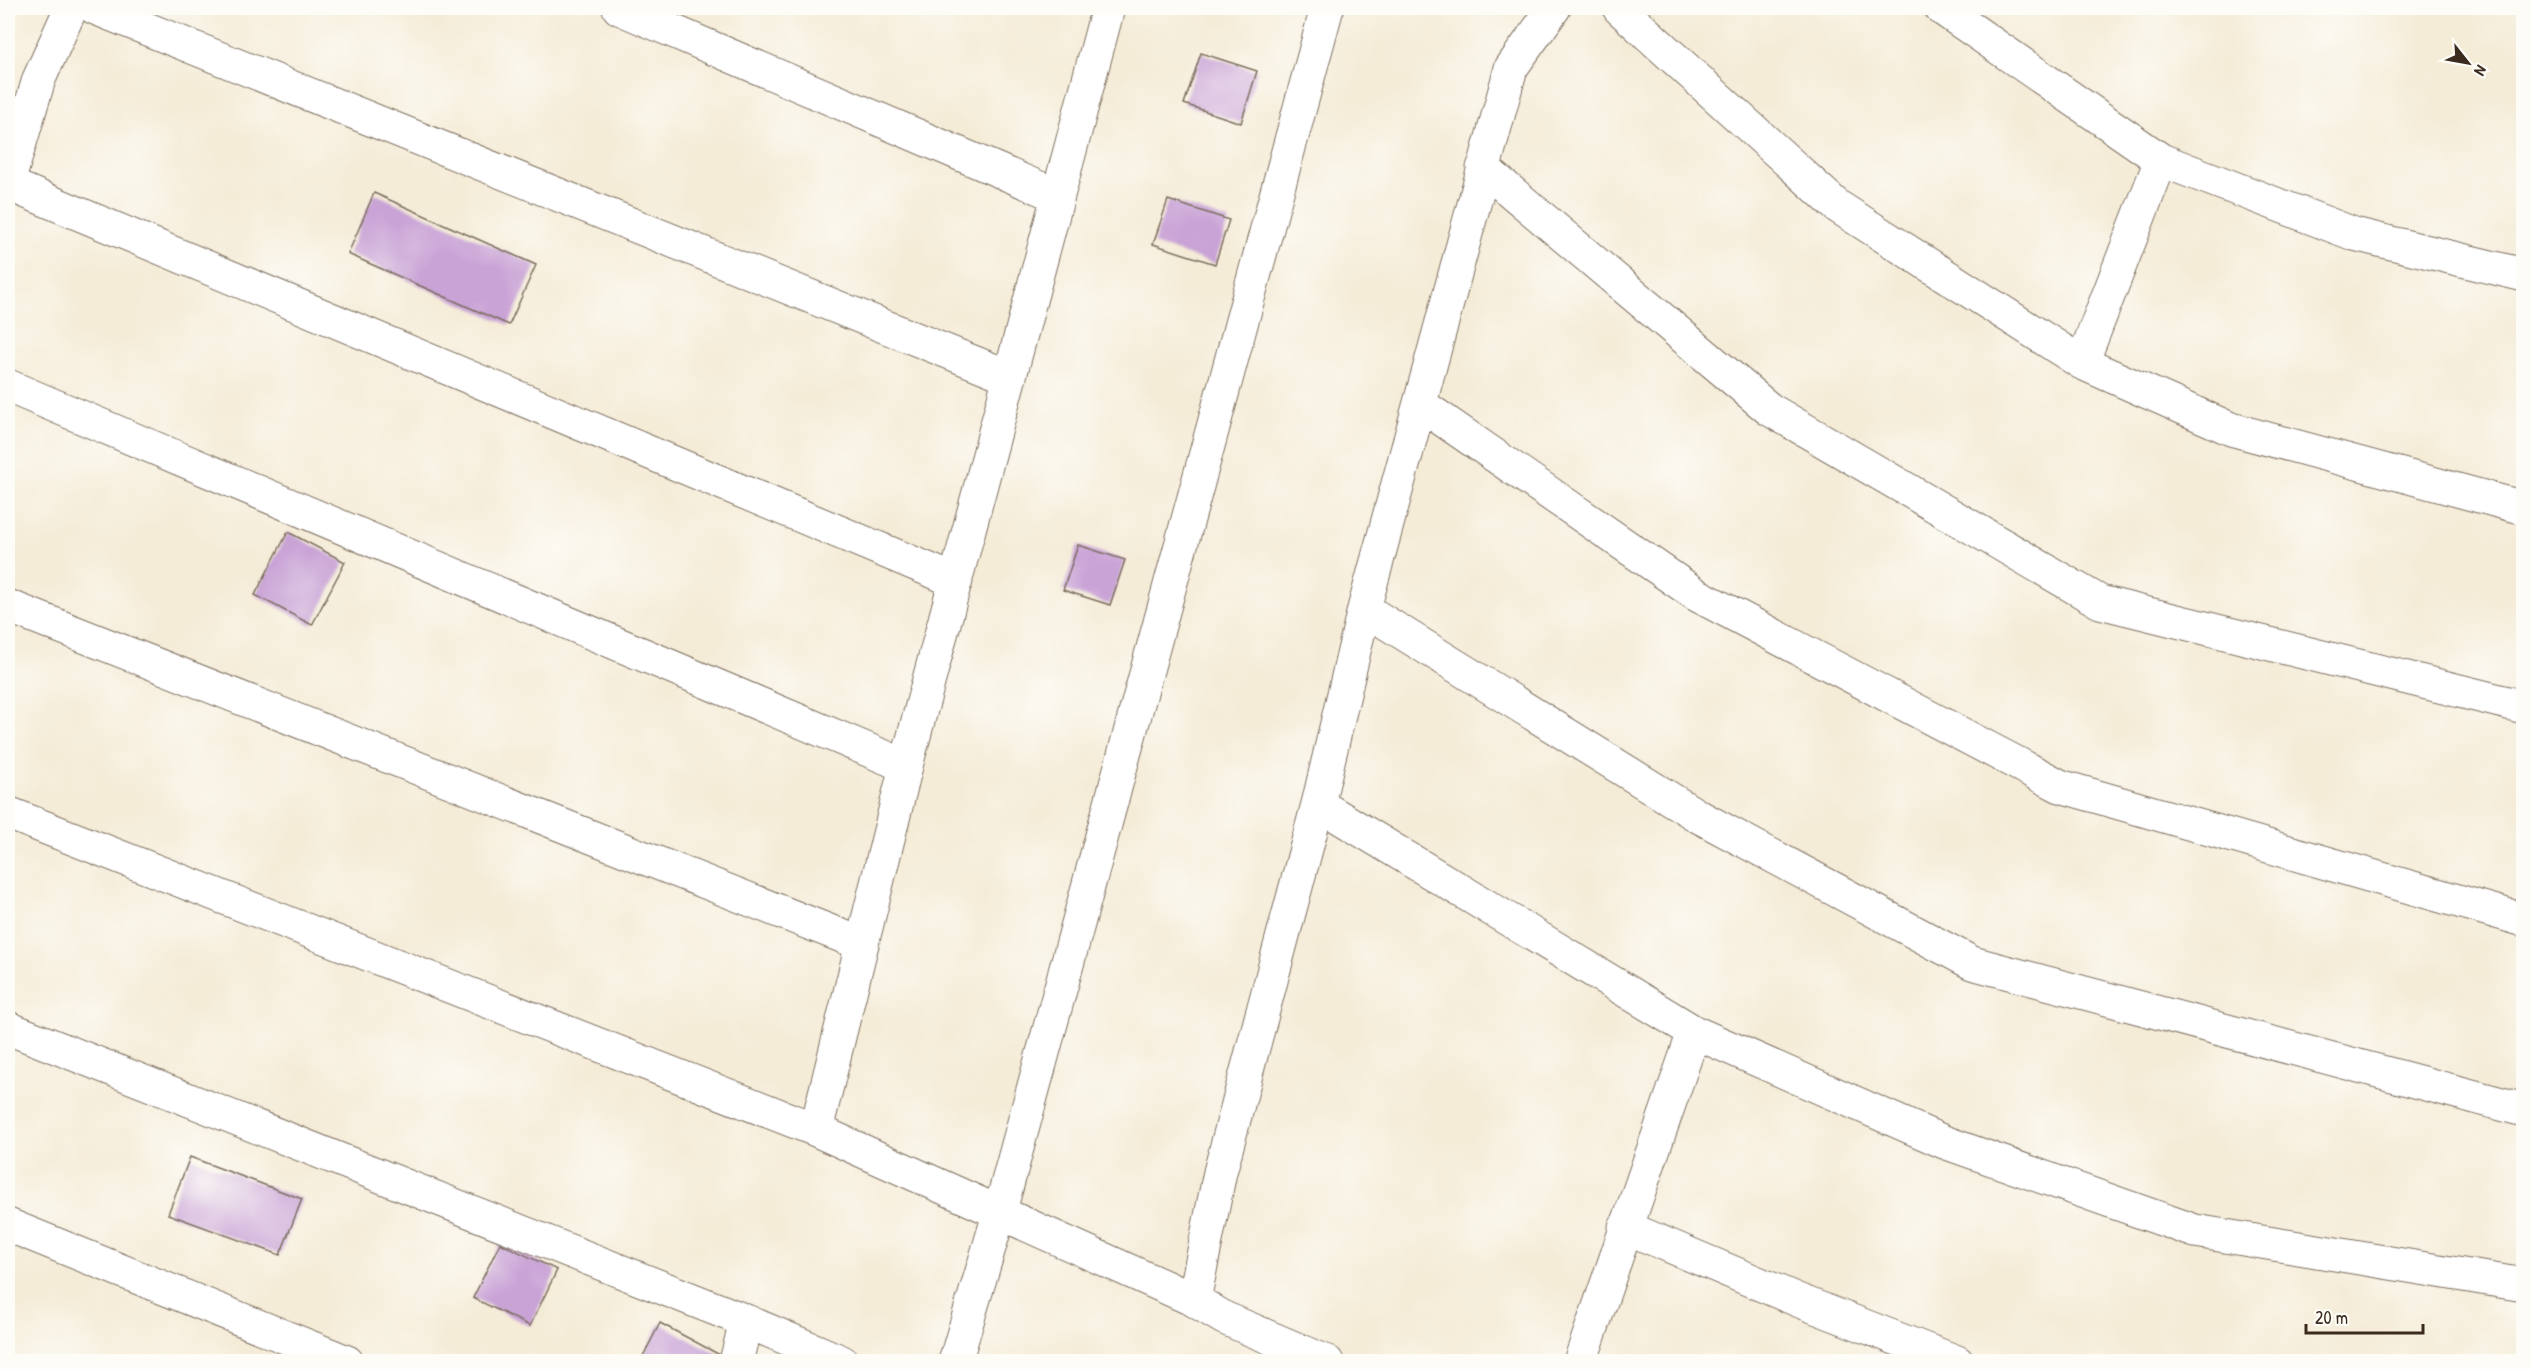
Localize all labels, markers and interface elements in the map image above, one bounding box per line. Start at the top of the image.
north arrow [2438,33,2498,93]
text: N [2469,61,2492,80]
scale bar [2306,1297,2423,1335]
text: 20 m [2315,1305,2348,1330]

